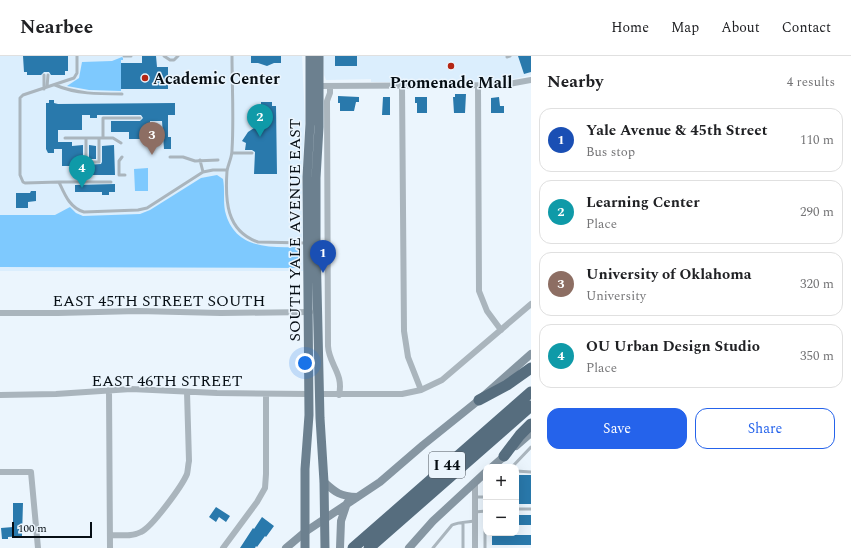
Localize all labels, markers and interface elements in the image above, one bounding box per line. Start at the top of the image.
text: Nearbee [20,13,93,42]
text: Home [611,17,649,38]
text: Map [671,17,699,38]
text: About [721,17,760,38]
text: Contact [782,17,831,38]
marker: Promenade Mall [446,61,456,71]
place label: Academic Center [153,67,280,91]
text: Nearby [547,69,603,95]
place label: Promenade Mall [390,71,512,95]
text: 4 results [787,72,835,92]
marker: Academic Center [140,73,150,83]
pin: 2 [247,104,273,137]
street label: SOUTH YALE AVENUE EAST [283,118,307,342]
text: Yale Avenue & 45th Street [586,119,768,142]
pin: 3 [139,122,165,155]
text: 1 [557,130,565,150]
text: 110 m [800,130,834,150]
text: Bus stop [586,142,635,162]
pin: 4 [69,155,95,188]
text: Learning Center [586,191,700,214]
text: 2 [557,202,565,222]
text: 290 m [800,202,834,222]
text: Place [586,214,617,234]
pin: 1 [310,240,336,273]
text: University of Oklahoma [586,263,751,286]
text: 3 [557,274,565,294]
text: 320 m [800,274,834,294]
text: University [586,286,646,306]
street label: EAST 45TH STREET SOUTH [53,289,265,313]
text: OU Urban Design Studio [586,335,760,358]
text: 4 [557,346,565,366]
text: 350 m [800,346,834,366]
your location [295,353,315,373]
text: Place [586,358,617,378]
street label: EAST 46TH STREET [92,369,243,393]
button: Save [547,408,687,449]
button: Share [695,408,835,449]
road number: I 44 [429,452,465,478]
map controls [483,464,519,536]
button: + [483,464,519,500]
button: − [483,500,519,536]
scale bar [12,520,92,539]
text: 100 m [18,520,47,537]

